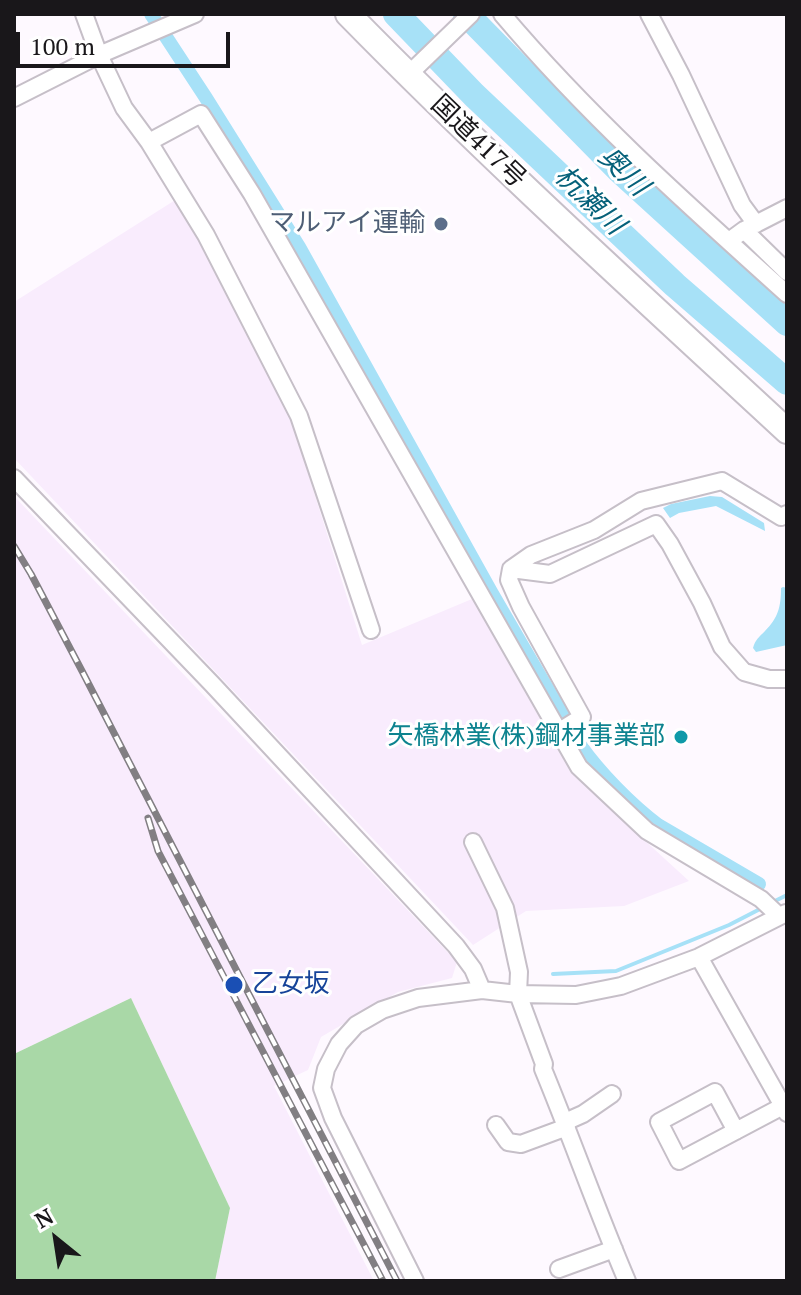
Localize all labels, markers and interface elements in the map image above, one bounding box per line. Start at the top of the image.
scale bar [20,16,234,66]
text: 100 m [30,30,95,62]
street label: 国道417号 [424,89,532,195]
water label: 奥川 [591,140,655,204]
water label: 杭瀬川 [547,160,631,242]
place label: マルアイ運輸 [269,208,425,240]
marker: マルアイ運輸 [432,215,450,233]
place label: 矢橋林業(株)鋼材事業部 [387,721,665,753]
marker: 矢橋林業(株)鋼材事業部 [672,728,690,746]
place label: 乙女坂 [252,969,330,1001]
marker: 乙女坂 [223,974,245,996]
north arrow [16,1199,96,1279]
text: N [29,1201,58,1235]

